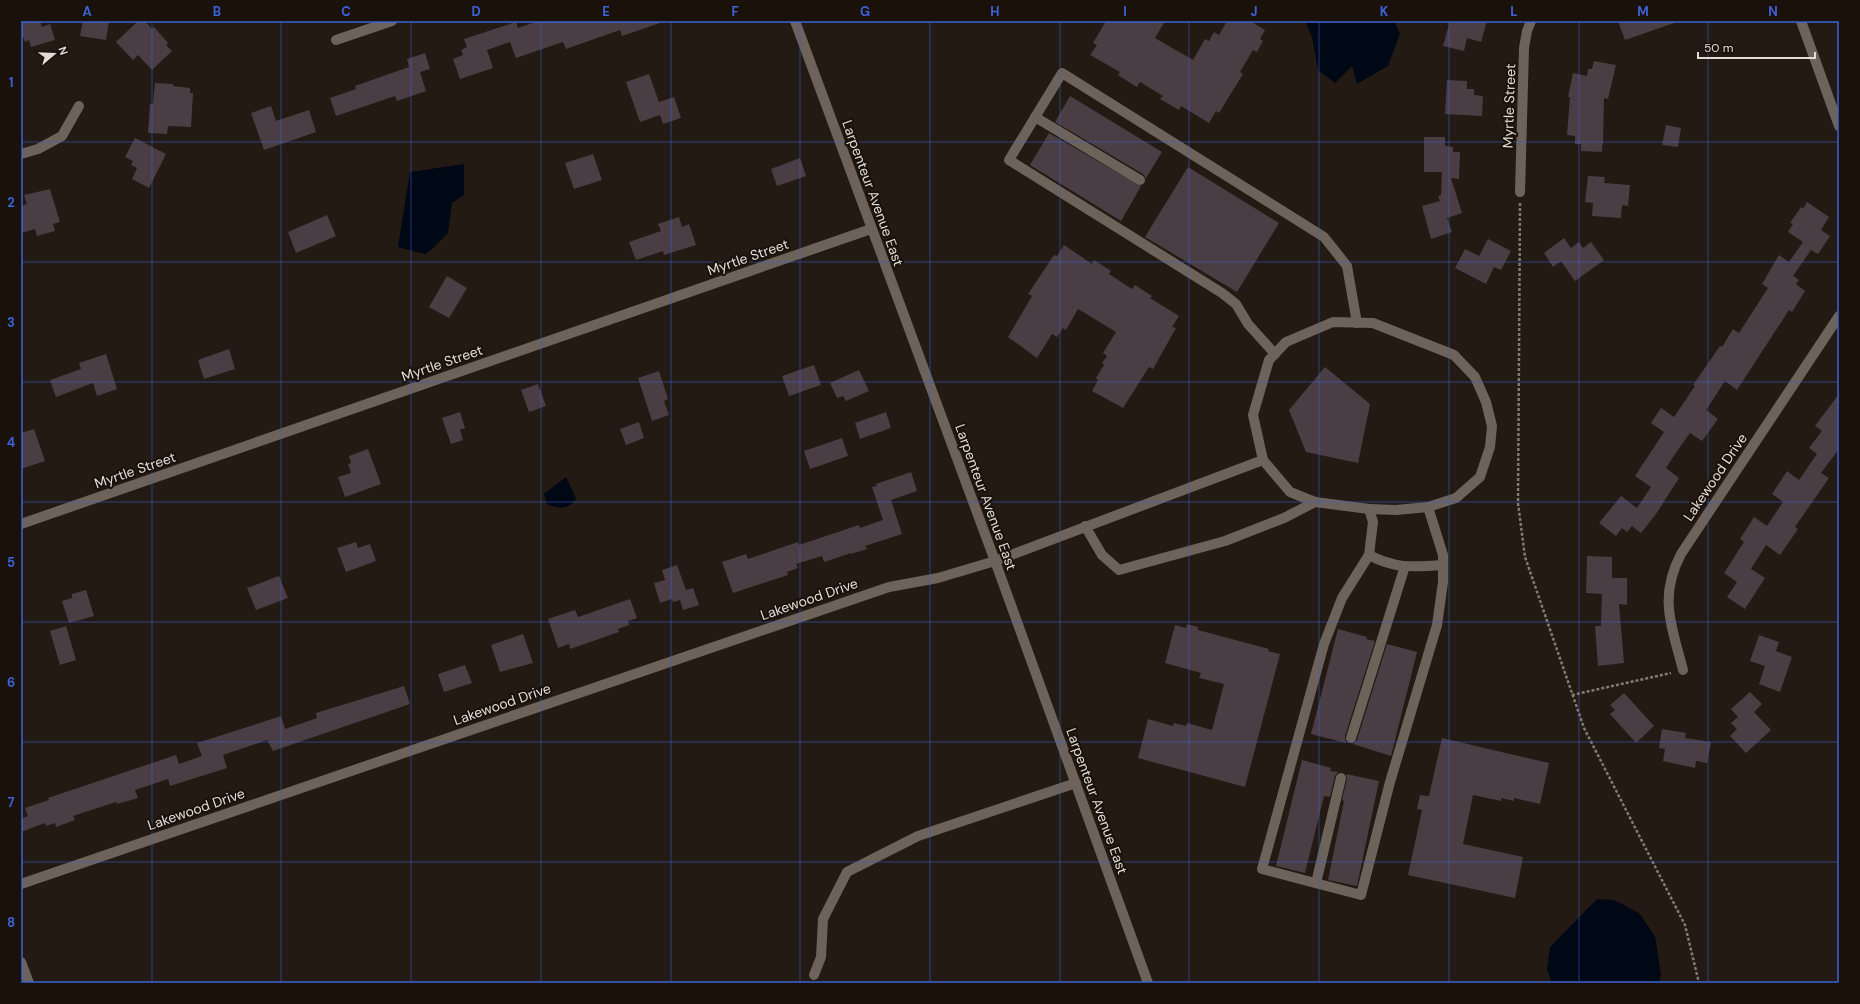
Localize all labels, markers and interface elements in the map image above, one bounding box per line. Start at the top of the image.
text: A [82,3,92,20]
text: B [213,3,221,20]
text: C [341,3,351,20]
text: D [471,3,481,20]
text: E [602,3,610,20]
text: F [731,3,739,20]
text: G [860,3,870,20]
text: H [990,3,1000,20]
text: I [1123,3,1127,20]
text: J [1250,3,1258,20]
text: K [1380,3,1389,20]
text: L [1510,3,1518,20]
text: M [1637,3,1649,20]
text: N [1768,3,1778,20]
north arrow [34,34,74,74]
scale bar [1698,34,1815,60]
text: 50 m [1704,40,1733,56]
text: N [56,45,71,57]
street label: Myrtle Street [1499,63,1519,149]
text: 1 [9,74,13,91]
street label: Larpenteur Avenue East [838,117,908,269]
text: 2 [7,194,15,211]
street label: Myrtle Street [705,235,791,279]
text: 3 [7,314,15,331]
street label: Myrtle Street [399,341,485,385]
street label: Larpenteur Avenue East [951,421,1021,573]
street label: Lakewood Drive [1679,430,1751,524]
text: 4 [7,434,15,451]
street label: Myrtle Street [92,448,178,492]
text: 5 [7,554,15,571]
street label: Lakewood Drive [758,574,860,624]
text: 6 [7,674,15,691]
street label: Lakewood Drive [451,679,553,729]
street label: Larpenteur Avenue East [1062,725,1132,877]
street label: Lakewood Drive [145,784,247,834]
text: 7 [8,794,15,811]
text: 8 [7,914,15,931]

